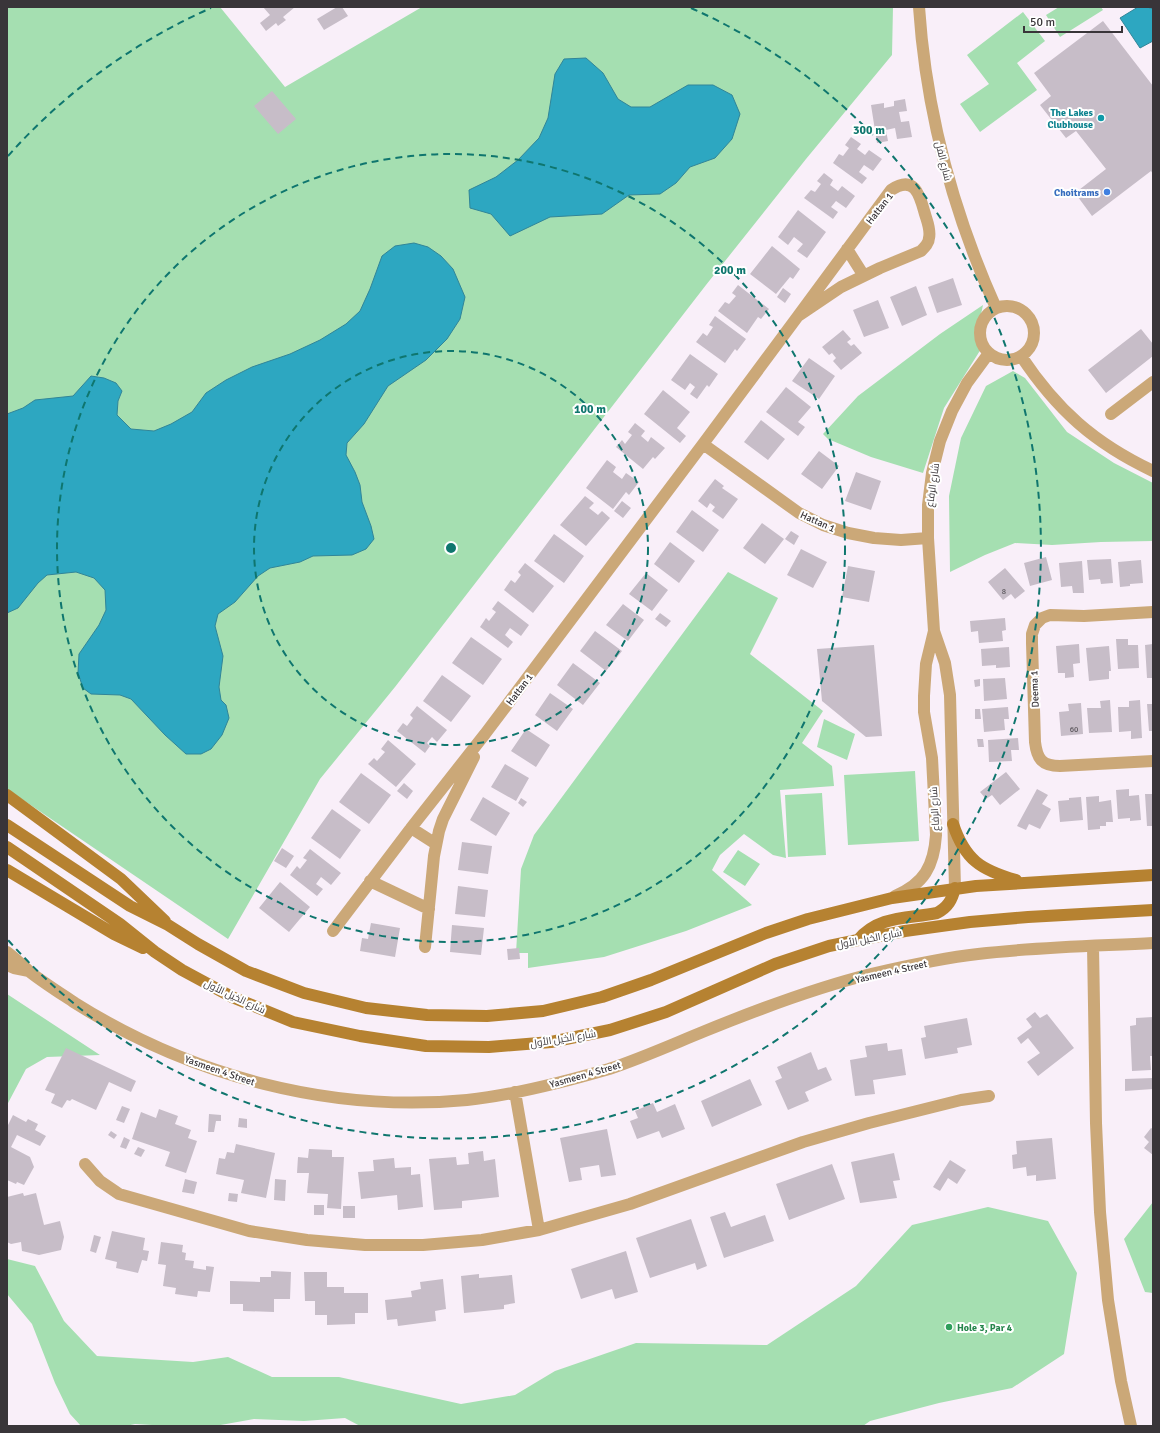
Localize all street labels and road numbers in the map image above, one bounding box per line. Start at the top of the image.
street label: شارع الفل [932,140,954,182]
street label: Hattan 1 [864,190,896,227]
street label: شارع الرفاع [924,462,942,508]
street label: Hattan 1 [798,509,837,535]
street label: Deema 1 [1028,670,1042,708]
street label: Hattan 1 [504,671,536,708]
street label: شارع الرفاع [928,786,942,832]
street label: شارع الخيل الأول [835,927,903,951]
street label: Yasmeen 4 Street [854,958,929,986]
street label: شارع الخيل الأول [202,977,267,1016]
street label: شارع الخيل الأول [529,1028,597,1050]
street label: Yasmeen 4 Street [183,1053,257,1089]
street label: Yasmeen 4 Street [548,1059,623,1091]

